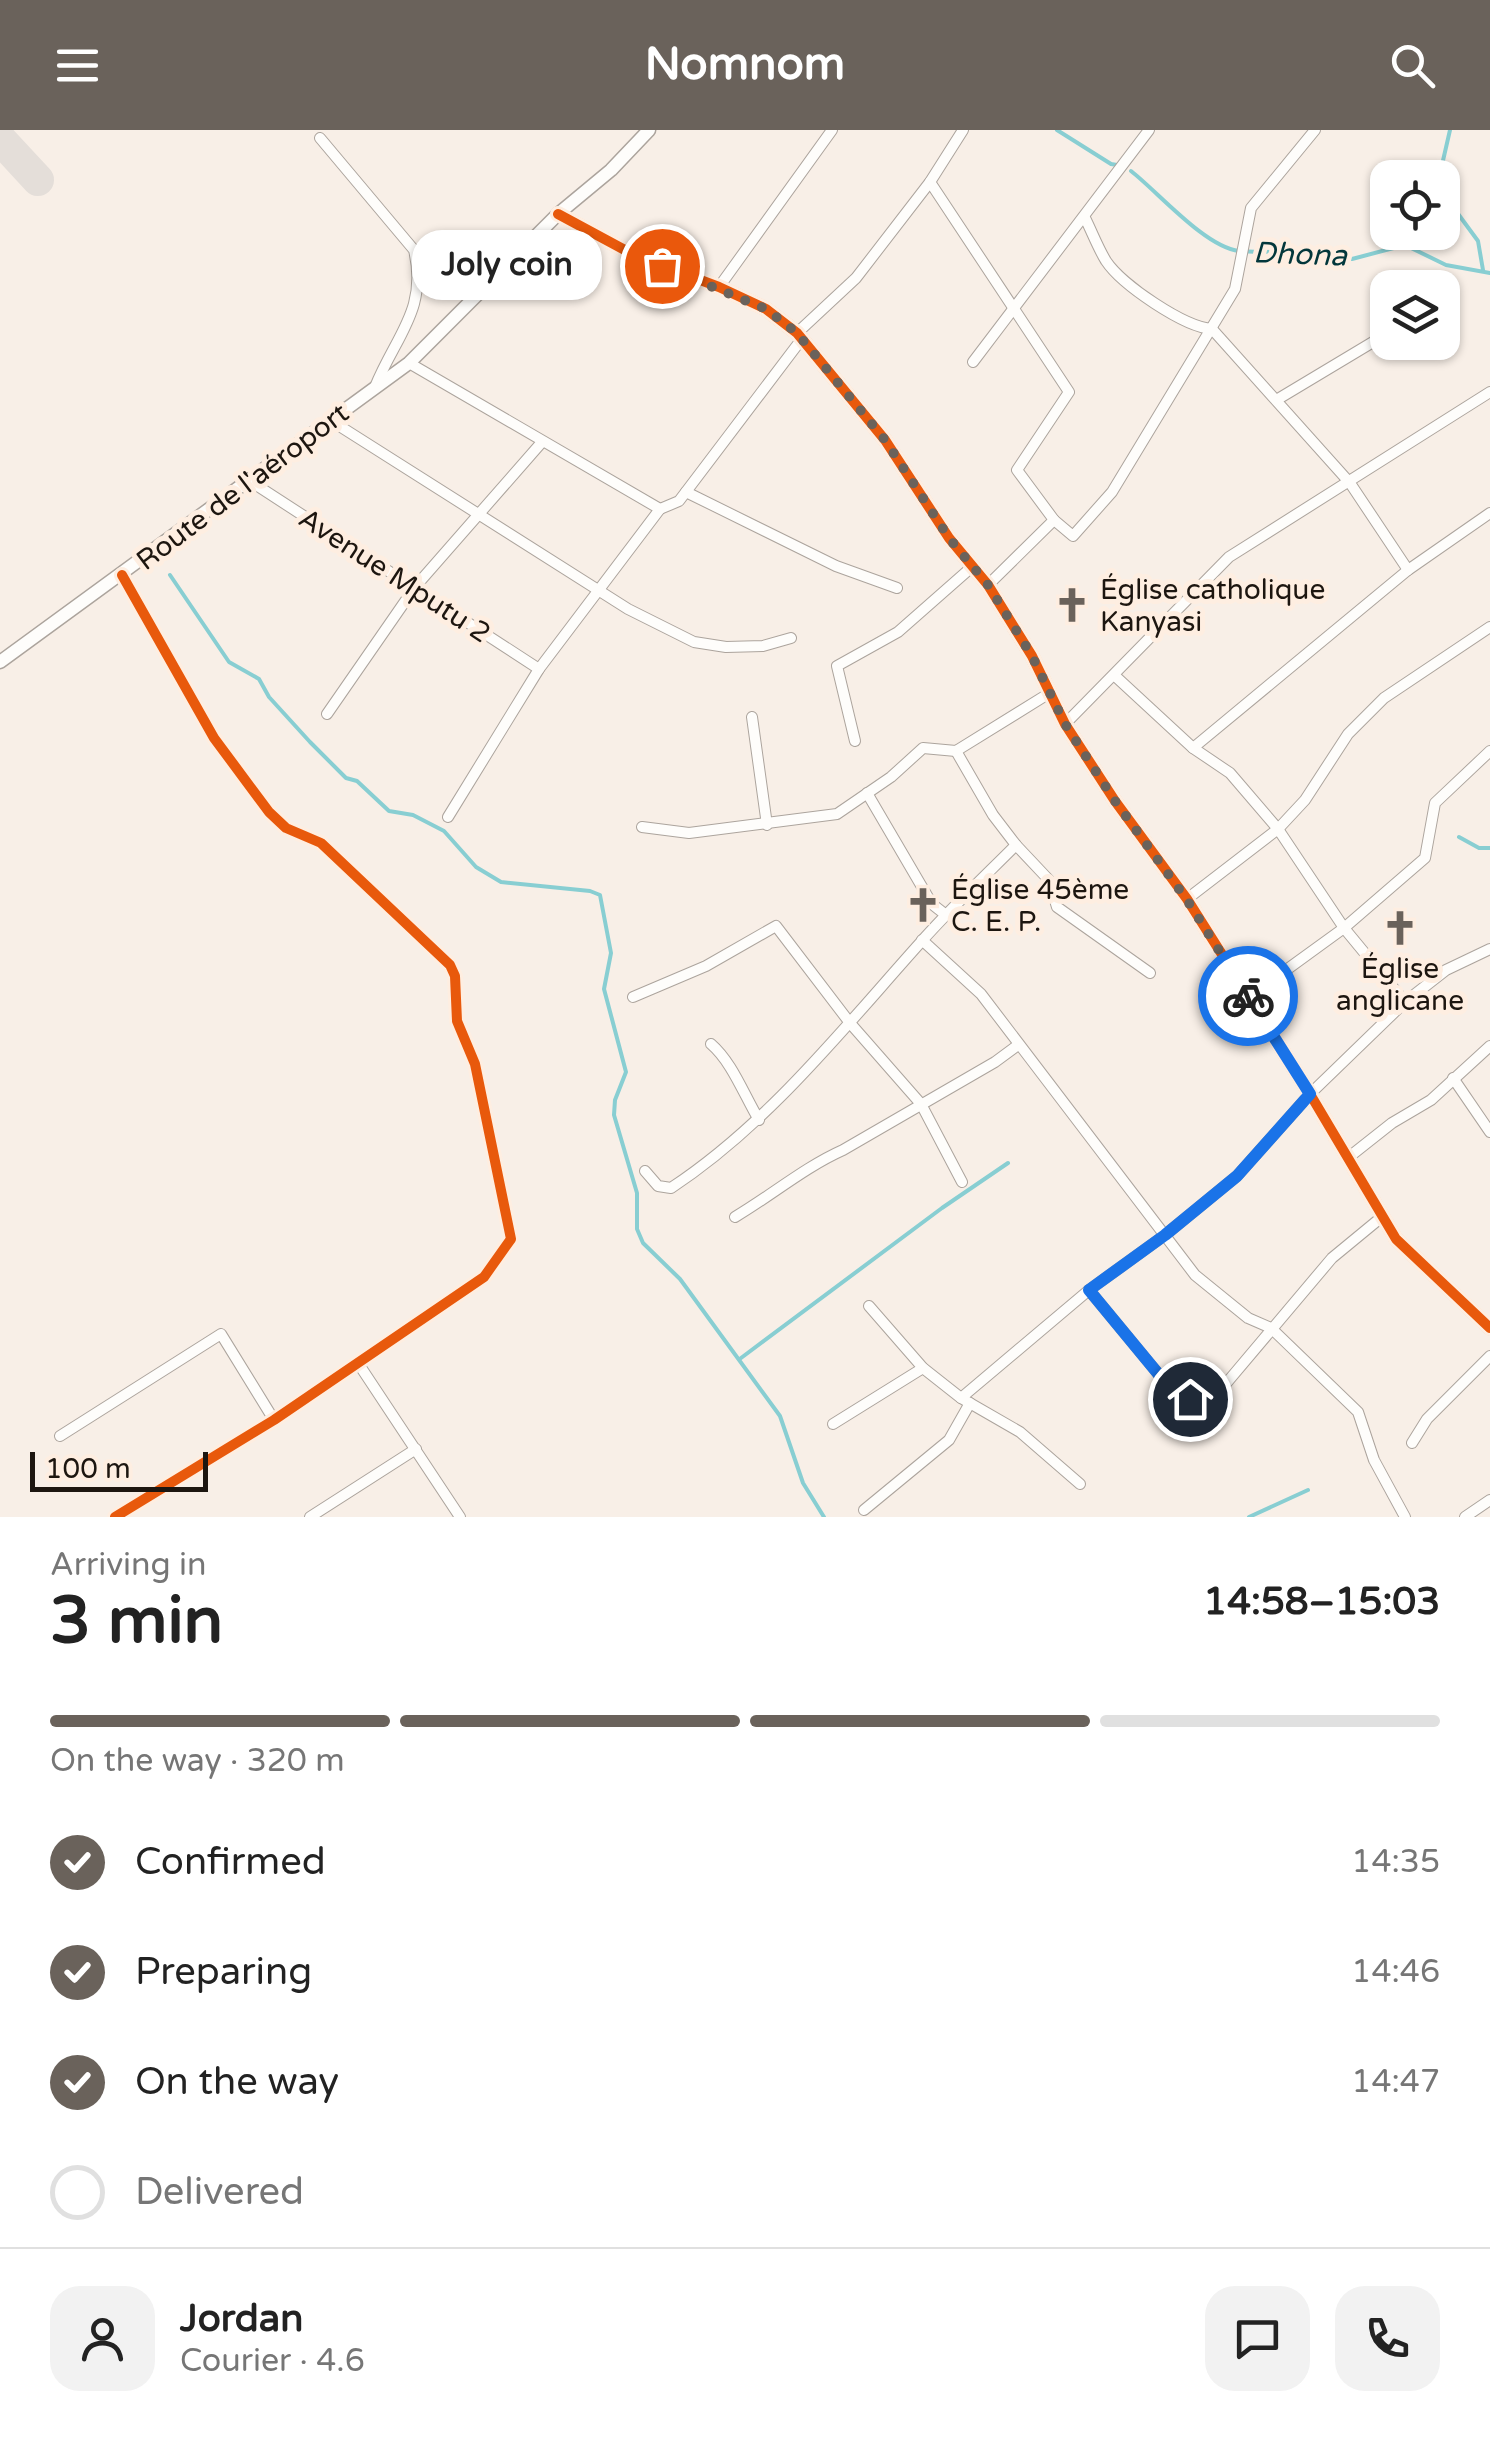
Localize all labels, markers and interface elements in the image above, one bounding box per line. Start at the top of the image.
icon: menu [50,38,105,93]
text: Nomnom [645,38,845,92]
icon: search [1385,38,1440,93]
map controls [1370,160,1460,360]
button: locate [1370,160,1460,250]
pin [620,224,705,309]
callout: Joly coin [412,231,602,301]
water label: Dhona [1252,234,1349,275]
icon: bag [635,239,690,294]
text: Joly coin [441,246,573,284]
button: layers [1370,270,1460,360]
street label: Route de l'aéroport [130,396,356,578]
street label: Avenue Mputu 2 [292,501,497,650]
place label: Église catholique Kanyasi [1100,573,1325,639]
church icon: Église catholique Kanyasi [1053,586,1091,624]
place label: Église 45ème C. E. P. [951,873,1129,939]
church icon: Église 45ème C. E. P. [904,886,942,924]
church icon: Église anglicane [1381,909,1419,947]
courier [1198,946,1298,1046]
place label: Église anglicane [1336,952,1464,1018]
icon: bike [1221,969,1276,1024]
pin [1148,1357,1233,1442]
icon: home [1163,1372,1218,1427]
scale bar [30,1447,208,1492]
text: 100 m [45,1452,131,1486]
text: Arriving in [50,1546,207,1584]
text: 14:58–15:03 [1203,1579,1440,1625]
text: 3 min [50,1582,223,1661]
text: On the way · 320 m [50,1742,345,1780]
icon: check [50,1835,105,1890]
text: Confirmed [135,1839,326,1885]
text: 14:35 [1351,1843,1440,1881]
icon: check [50,1945,105,2000]
text: Preparing [135,1949,312,1995]
text: 14:46 [1351,1953,1440,1991]
icon: check [50,2055,105,2110]
text: On the way [135,2059,339,2105]
text: 14:47 [1351,2063,1440,2101]
text: Delivered [135,2169,304,2215]
button: person [50,2286,155,2391]
button: chat [1205,2286,1310,2391]
button: phone [1335,2286,1440,2391]
text: Jordan [180,2296,303,2342]
text: Courier · 4.6 [180,2342,365,2380]

